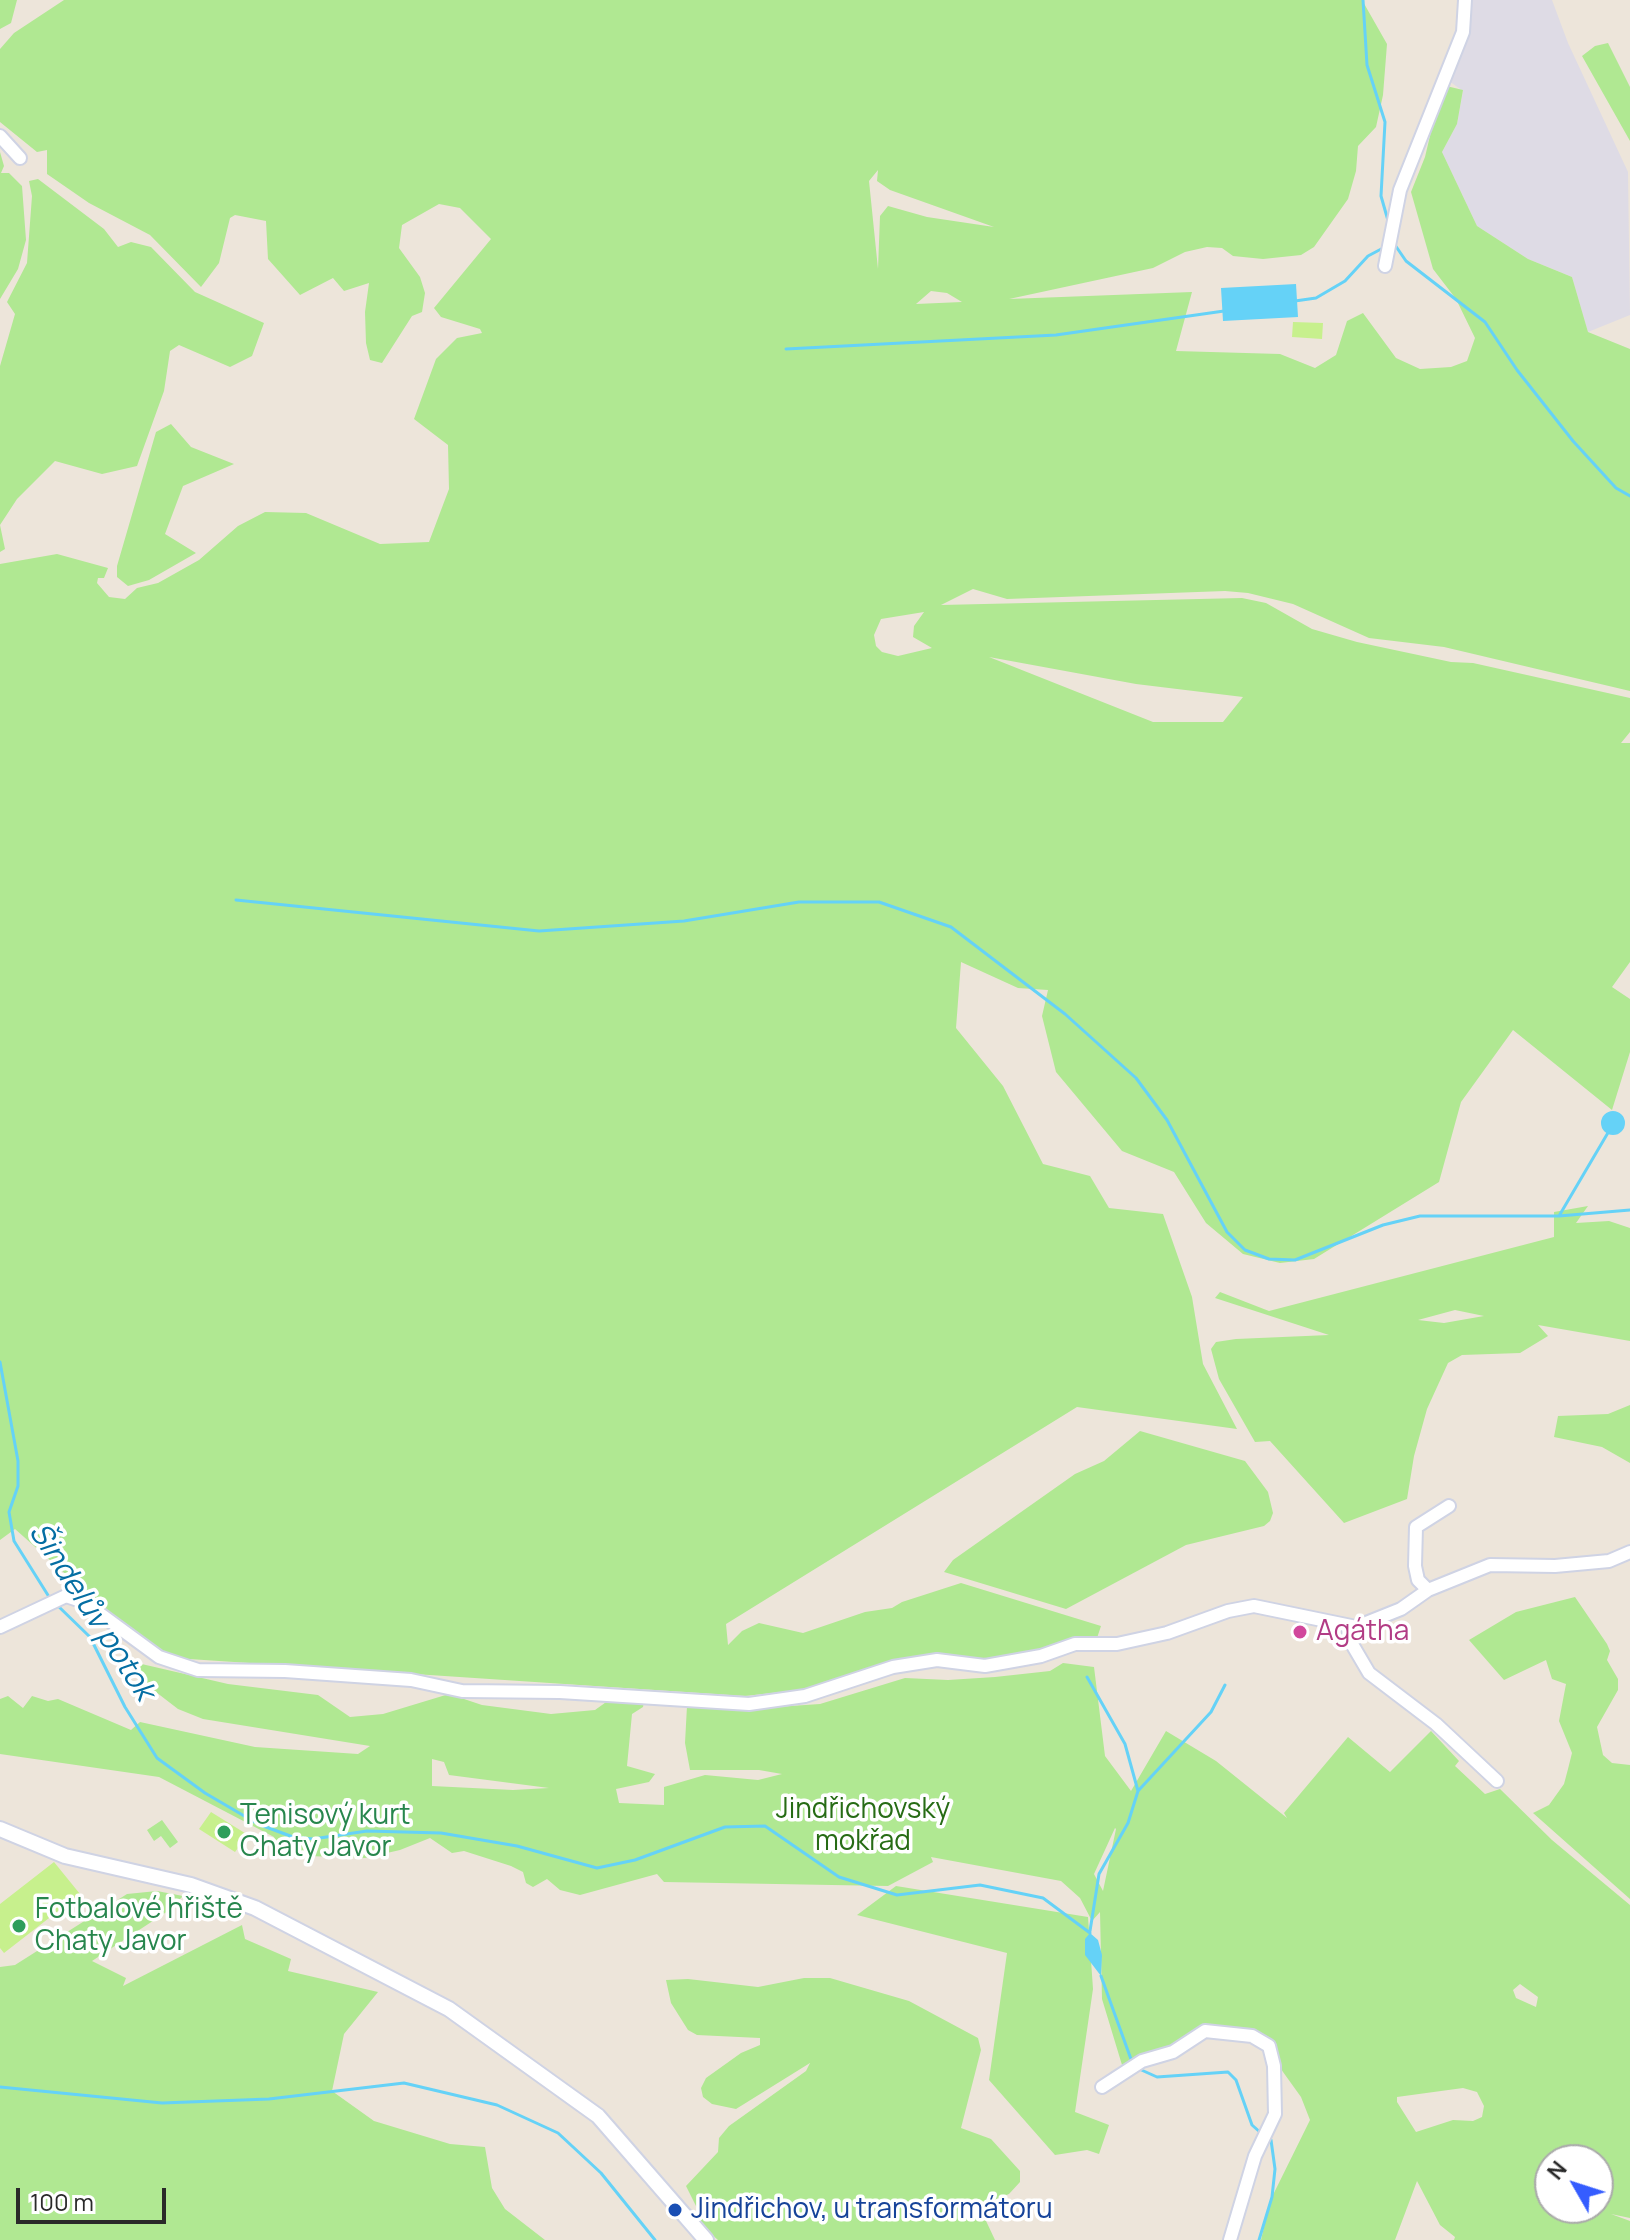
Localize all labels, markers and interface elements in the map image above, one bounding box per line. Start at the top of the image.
water label: Šindelův potok [20,1517,162,1707]
place label: Agátha [1316,1615,1409,1649]
marker: Agátha [1291,1623,1309,1641]
park label: Jindřichovský mokřad [776,1793,950,1859]
place label: Tenisový kurt Chaty Javor [240,1799,411,1865]
marker: Tenisový kurt Chaty Javor [215,1823,233,1841]
place label: Fotbalové hřiště Chaty Javor [35,1893,243,1959]
marker: Fotbalové hřiště Chaty Javor [10,1917,28,1935]
north arrow [1534,2144,1614,2224]
text: N [1540,2155,1574,2186]
scale bar [20,2172,170,2222]
text: 100 m [30,2185,94,2218]
place label: Jindřichov, u transformátoru [691,2193,1053,2227]
marker: Jindřichov, u transformátoru [666,2201,684,2219]

